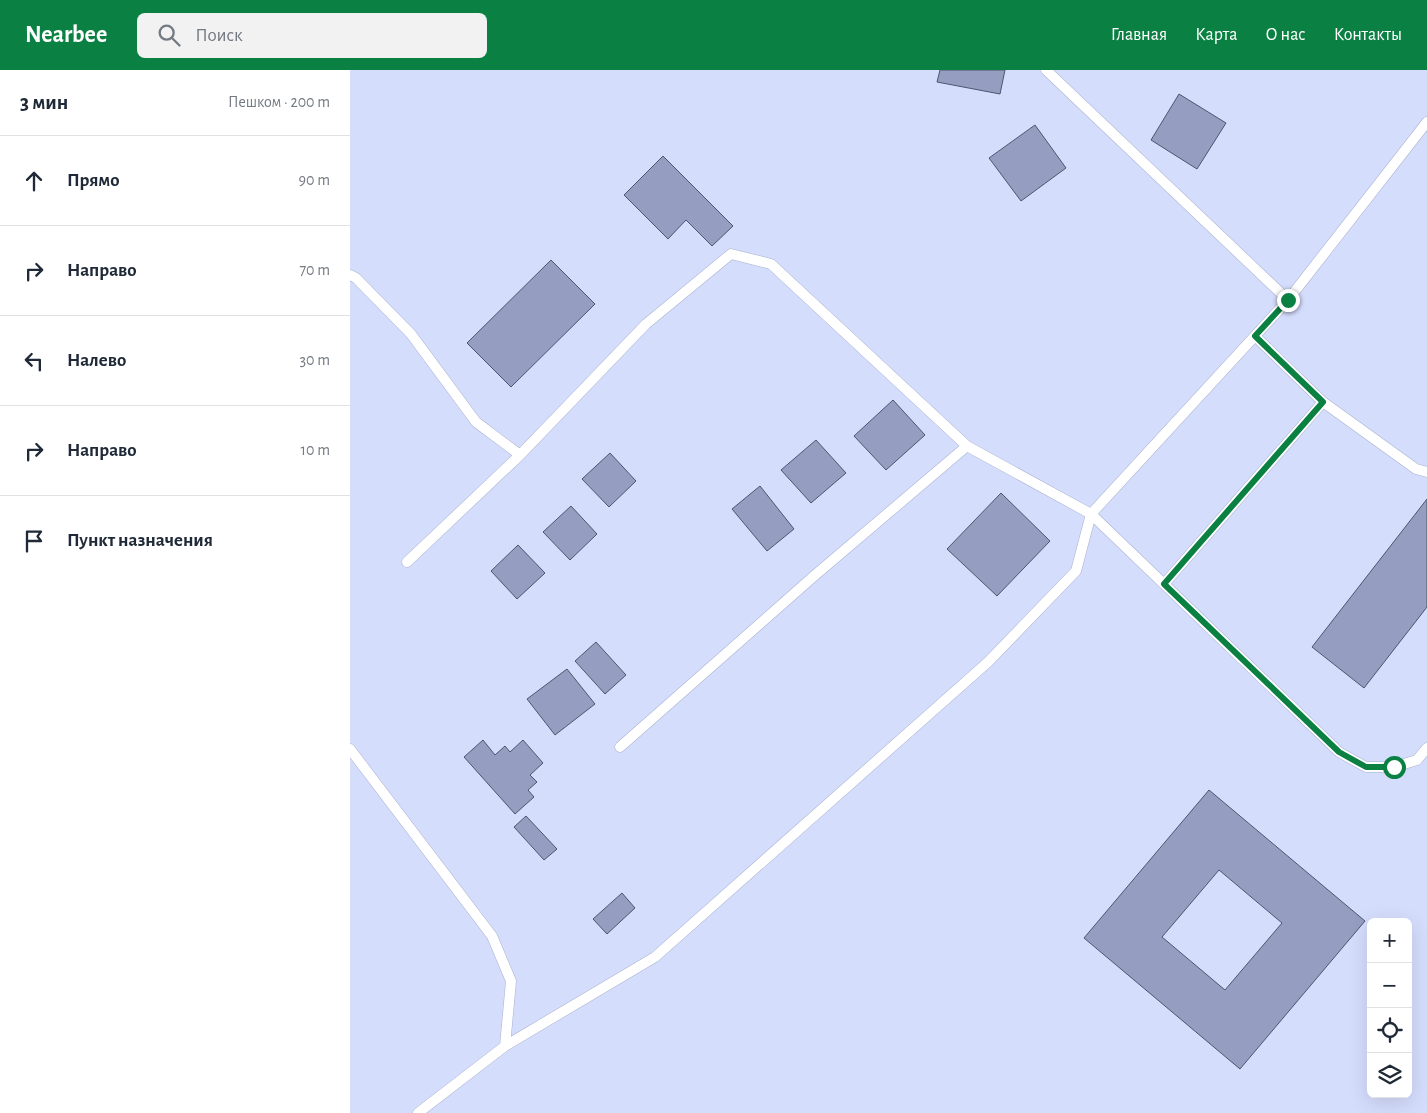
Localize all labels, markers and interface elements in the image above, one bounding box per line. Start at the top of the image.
search box [137,13,487,58]
icon: search [155,21,183,49]
text: Nearbee [25,23,107,47]
text: Поиск [195,26,243,45]
text: Главная [1111,26,1167,44]
text: Карта [1195,26,1237,44]
text: О нас [1265,26,1306,44]
text: Контакты [1334,26,1402,44]
text: 3 мин [20,92,68,113]
text: Пешком · 200 m [228,94,330,110]
icon: ahead [20,167,48,195]
text: Прямо [67,171,120,190]
text: 90 m [299,172,330,188]
icon: right [20,257,48,285]
text: Направо [67,261,137,280]
text: 70 m [299,262,330,278]
route end [1277,289,1300,312]
icon: left [20,347,48,375]
text: Налево [67,351,126,370]
text: 30 m [300,352,330,368]
icon: right [20,437,48,465]
text: Направо [67,441,137,460]
text: 10 m [301,442,330,458]
icon: arrive [20,527,48,555]
text: Пункт назначения [67,531,213,550]
route start [1383,756,1406,779]
map controls [1367,918,1412,1098]
button: + [1367,918,1412,963]
button: − [1367,963,1412,1008]
button: locate [1367,1008,1412,1053]
button: layers [1367,1053,1412,1098]

